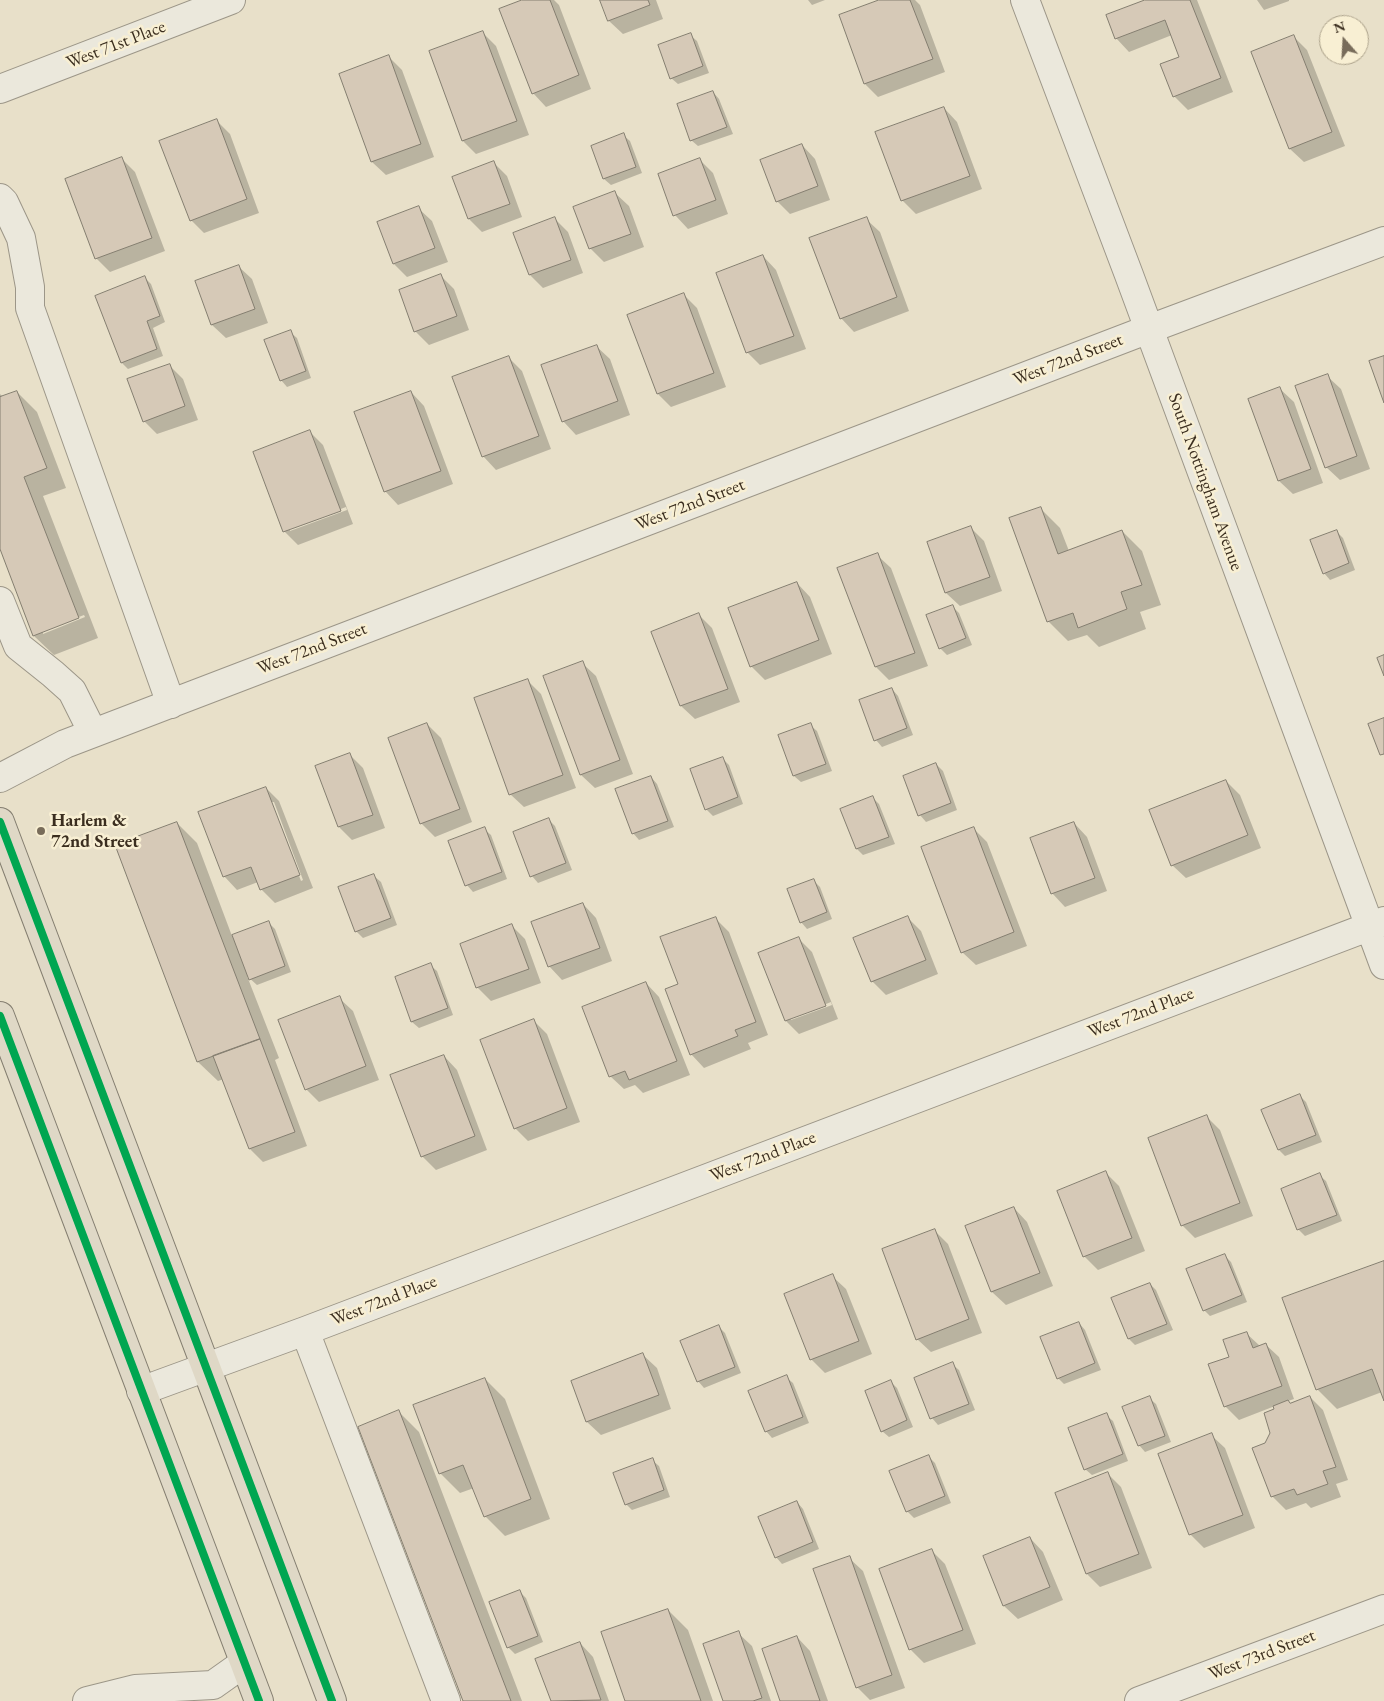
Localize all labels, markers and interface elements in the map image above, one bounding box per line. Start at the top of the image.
north arrow [1319,15,1369,65]
street label: West 71st Place [63,16,169,74]
text: N [1331,16,1348,37]
street label: West 72nd Street [1010,329,1126,391]
street label: South Nottingham Avenue [1163,390,1247,574]
street label: West 72nd Street [632,474,748,536]
street label: West 72nd Street [254,618,370,680]
place label: Harlem & 72nd Street [51,810,139,852]
marker: Harlem & 72nd Street [35,825,47,837]
street label: West 72nd Place [1085,983,1197,1043]
street label: West 72nd Place [707,1127,819,1187]
street label: West 72nd Place [328,1271,440,1331]
street label: West 73rd Street [1206,1625,1318,1685]

